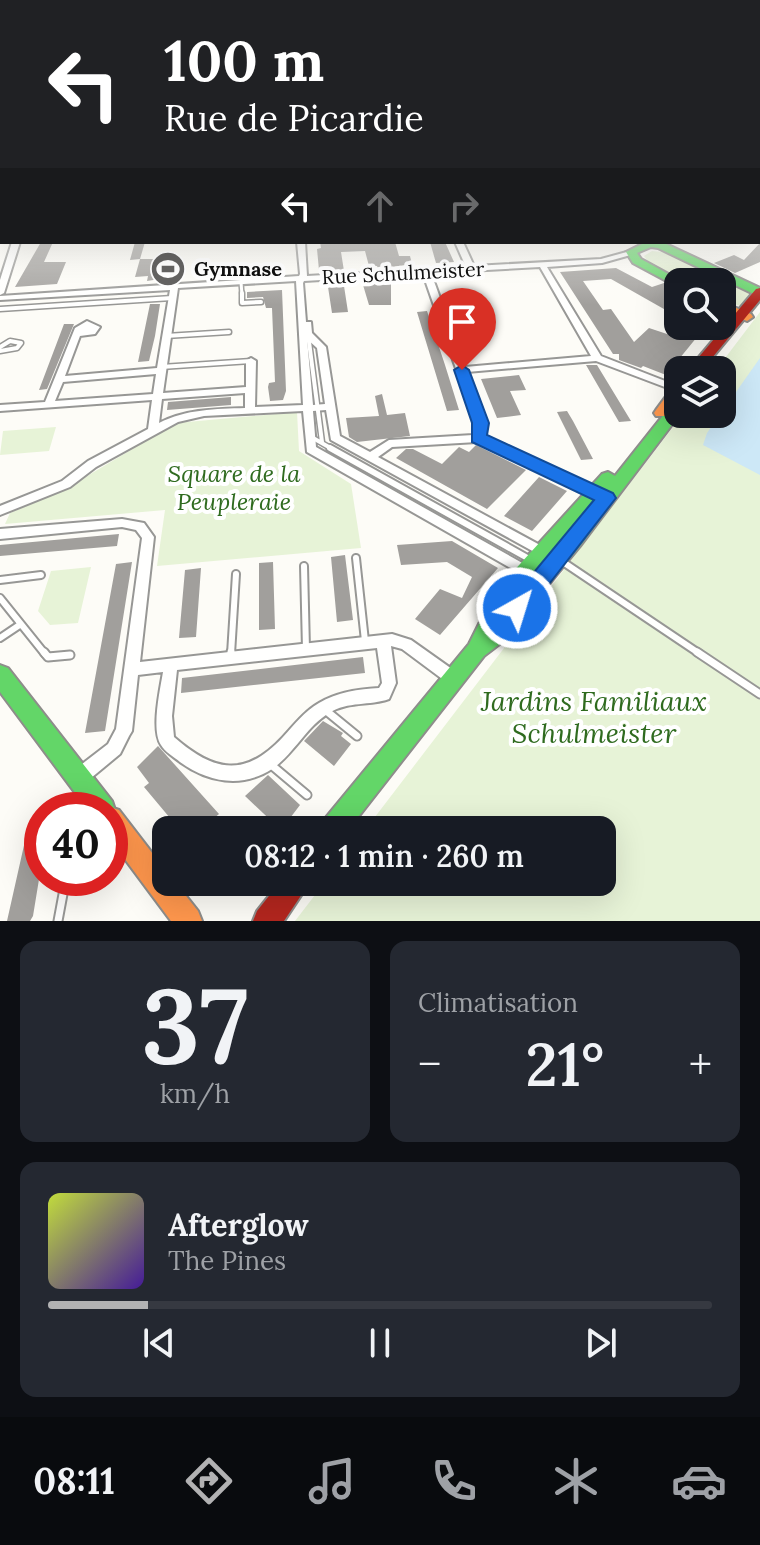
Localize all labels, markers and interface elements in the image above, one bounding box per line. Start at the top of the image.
text: 100 m [164,25,324,96]
icon: left [32,32,136,136]
text: Rue de Picardie [164,95,424,141]
icon: left [274,184,318,228]
icon: ahead [358,184,402,228]
icon: right [442,184,486,228]
sports icon: Gymnase [149,250,187,288]
place label: Gymnase [194,256,282,281]
street label: Rue Schulmeister [321,256,485,289]
map controls [664,268,736,428]
button: search [664,268,736,340]
pin [428,288,496,370]
icon: arrive [440,300,484,344]
button: layers [664,356,736,428]
park label: Square de la Peupleraie [168,458,301,517]
position arrow [475,566,559,650]
park label: Jardins Familiaux Schulmeister [480,683,707,751]
speed limit sign: 40 [24,792,128,896]
text: 08:12 · 1 min · 260 m [244,837,524,875]
text: 37 [141,958,249,1091]
text: Climatisation [418,986,578,1019]
text: 21° [526,1026,604,1102]
text: − [418,1036,441,1092]
text: + [689,1036,712,1092]
text: km/h [160,1077,230,1110]
text: Afterglow [168,1206,309,1244]
text: The Pines [168,1244,286,1277]
icon: previous [137,1321,181,1365]
icon: pause [358,1321,402,1365]
icon: next [579,1321,623,1365]
icon: directions [181,1453,237,1509]
icon: music [304,1453,360,1509]
icon: phone [426,1453,482,1509]
icon: climate [548,1453,604,1509]
icon: car [671,1453,727,1509]
text: 08:11 [33,1458,115,1504]

